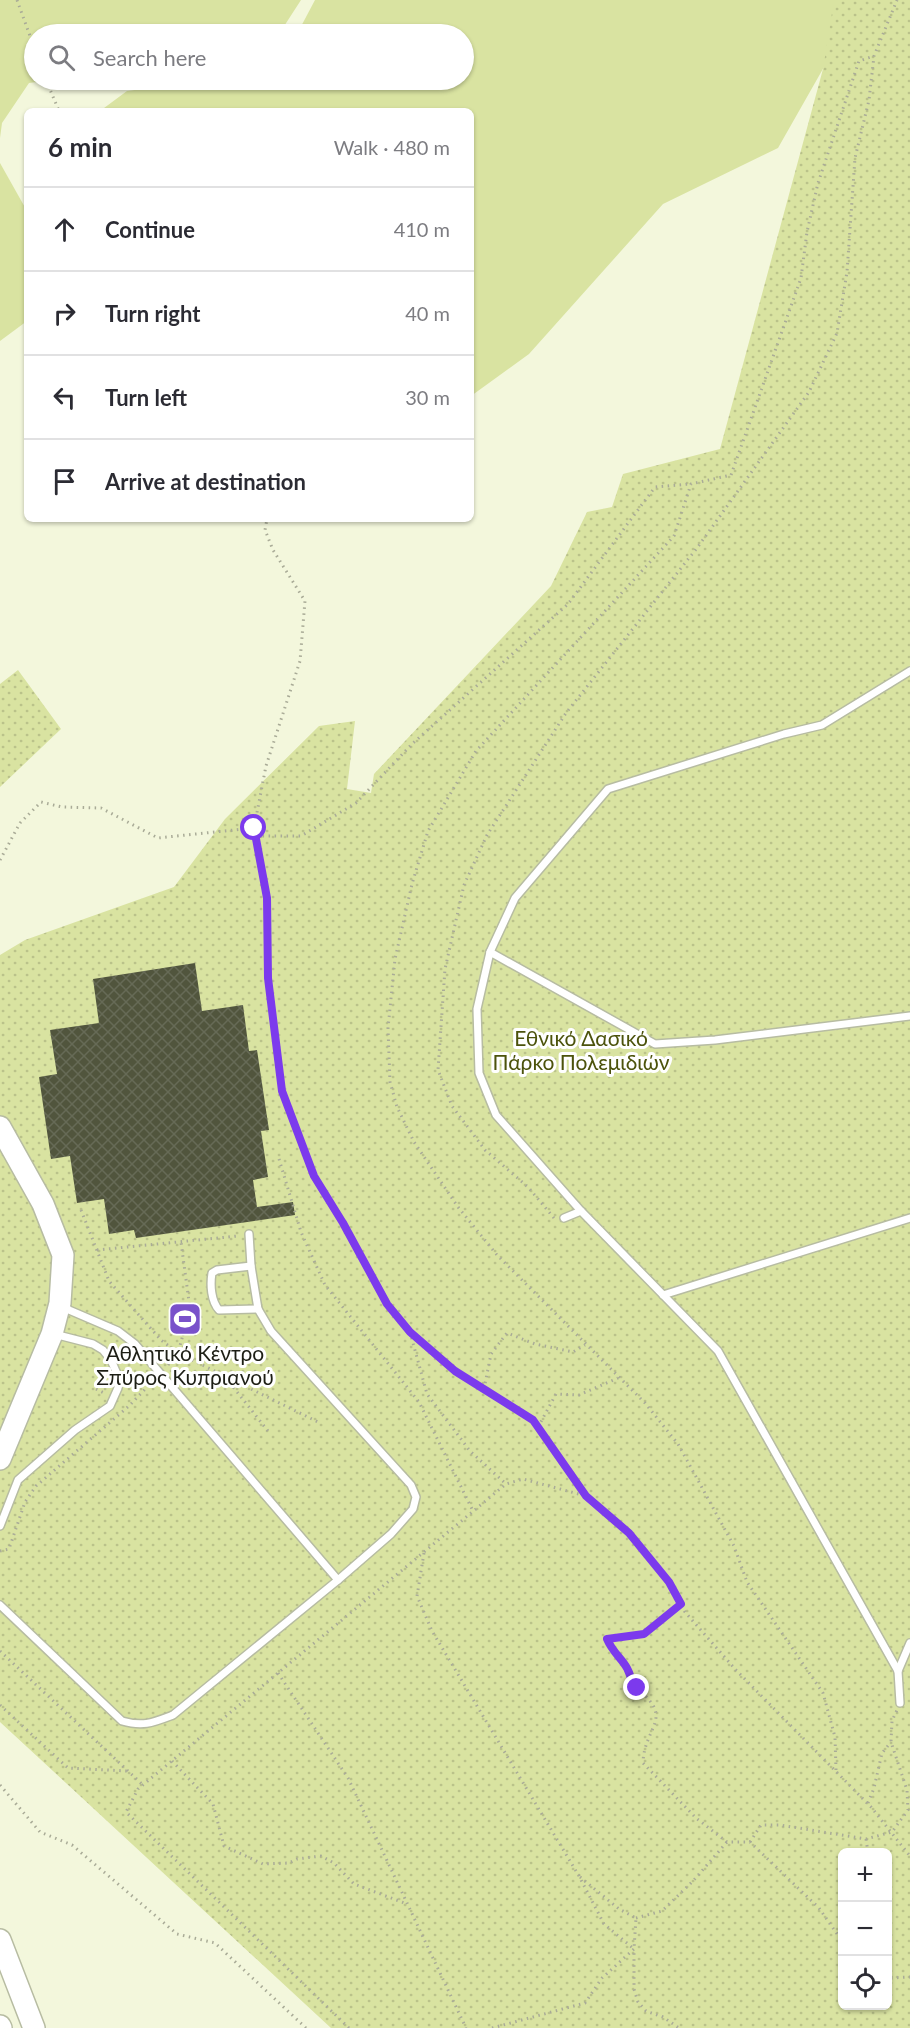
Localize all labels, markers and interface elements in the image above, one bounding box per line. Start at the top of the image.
search box [24,24,474,90]
icon: search [45,41,78,74]
text: Search here [93,44,206,71]
text: 6 min [48,131,112,163]
text: Walk · 480 m [334,135,450,159]
icon: ahead [48,213,81,246]
text: Continue [105,216,195,243]
text: 410 m [394,217,450,241]
icon: right [48,297,81,330]
text: Turn right [105,300,200,327]
text: 40 m [405,301,450,325]
icon: left [48,381,81,414]
text: Turn left [105,384,187,411]
text: 30 m [405,385,450,409]
icon: arrive [48,465,81,498]
text: Arrive at destination [105,468,306,495]
route start [240,814,266,840]
park label: Εθνικό Δασικό Πάρκο Πολεμιδιών [492,1025,670,1074]
sports icon: Αθλητικό Κέντρο Σπύρος Κυπριανού [167,1301,203,1337]
place label: Αθλητικό Κέντρο Σπύρος Κυπριανού [96,1340,274,1389]
route end [623,1674,649,1700]
map controls [838,1848,892,2010]
button: + [838,1848,892,1902]
button: − [838,1902,892,1956]
button: locate [838,1956,892,2010]

